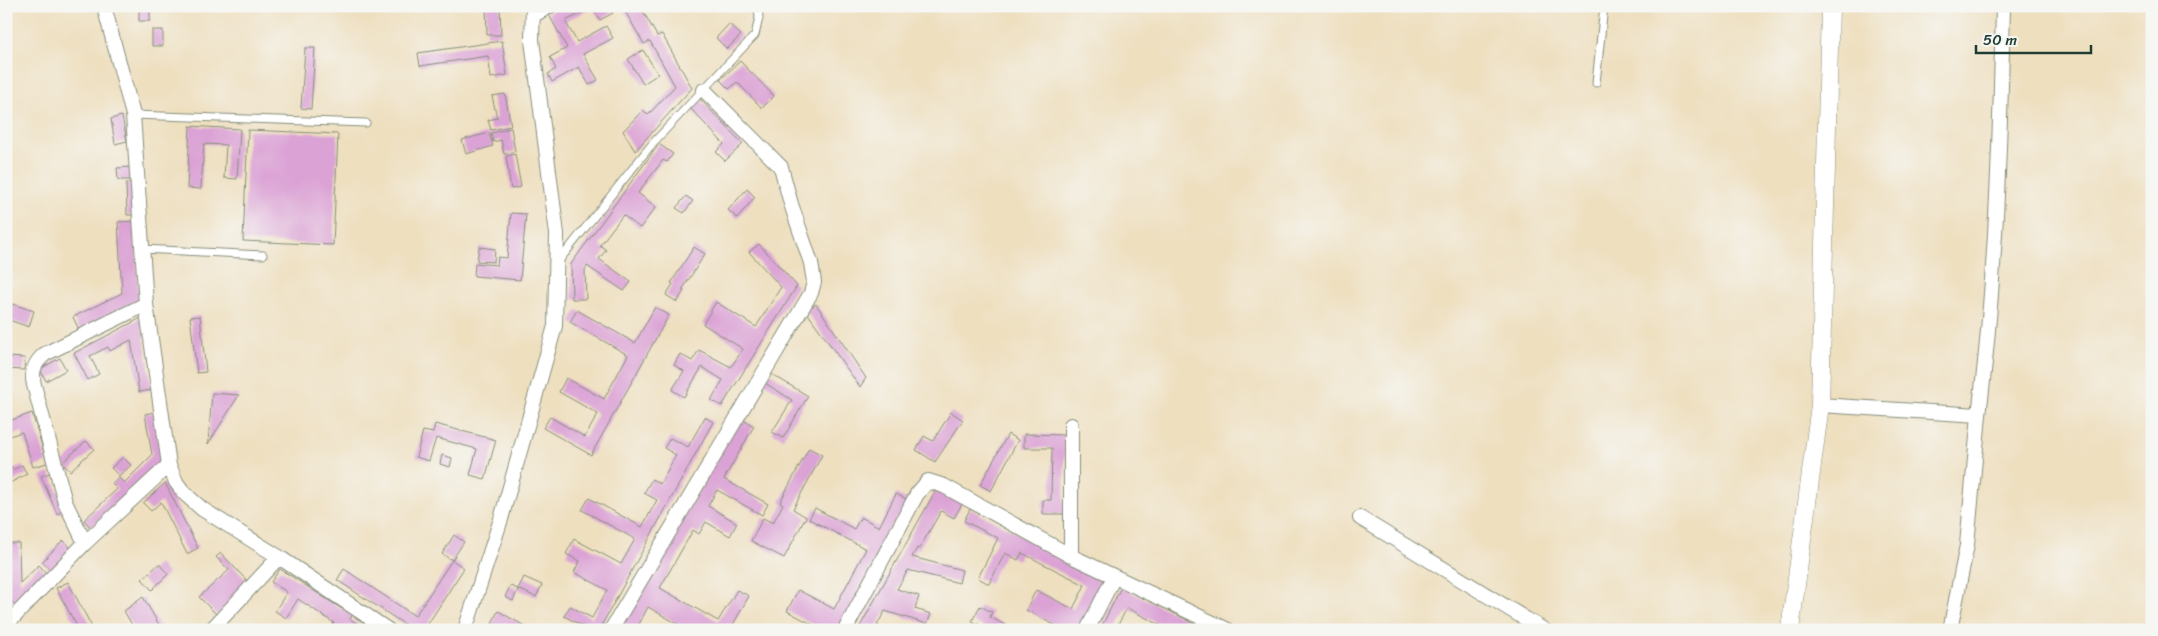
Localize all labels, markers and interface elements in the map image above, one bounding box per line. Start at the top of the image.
scale bar [1976,22,2090,54]
text: 50 m [1983,27,2018,53]

